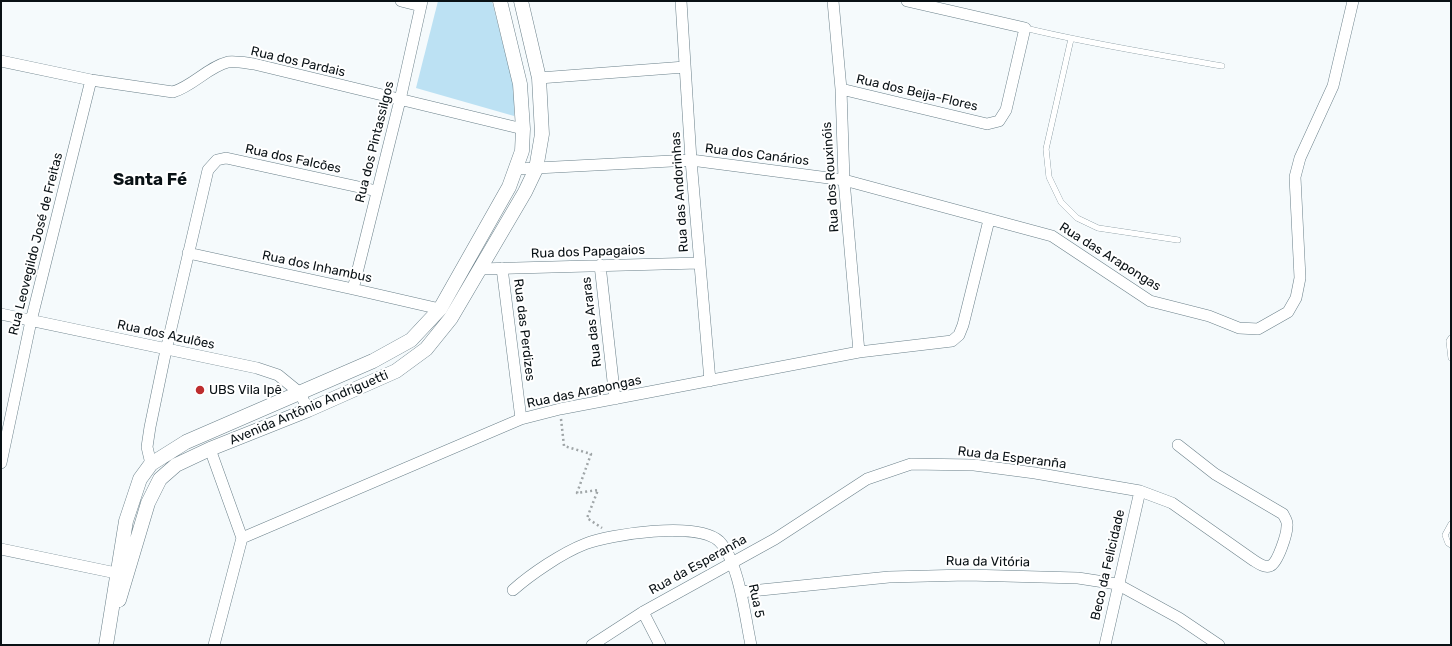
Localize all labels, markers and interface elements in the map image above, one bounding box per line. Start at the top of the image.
street label: Rua dos Pardais [249,44,347,80]
street label: Rua dos Beija-Flores [855,71,979,115]
street label: Rua dos Pintassilgos [352,80,398,204]
street label: Rua dos Rouxinóis [819,121,843,233]
street label: Rua das Andorinhas [668,131,692,253]
street label: Rua dos Falcões [244,141,342,177]
street label: Rua dos Canários [704,141,810,169]
street label: Rua Leovegildo José de Freitas [6,151,66,337]
district label: Santa Fé [113,170,187,190]
street label: Rua das Arapongas [1056,219,1164,295]
street label: Rua dos Papagaios [531,242,645,262]
street label: Rua dos Inhambus [261,248,373,286]
street label: Rua das Araras [579,276,605,368]
street label: Rua das Perdizes [510,278,538,382]
street label: Rua dos Azulões [116,317,216,353]
street label: Avenida Antônio Andriguetti [227,367,391,449]
street label: Rua das Arapongas [525,372,643,412]
place label: UBS Vila Ipê [209,382,282,398]
marker: UBS Vila Ipê [194,384,206,396]
street label: Rua da Esperanña [957,444,1067,472]
street label: Beco da Felicidade [1088,508,1128,622]
street label: Rua da Esperanña [646,532,750,598]
street label: Rua da Vitória [946,553,1030,571]
street label: Rua 5 [745,583,767,619]

